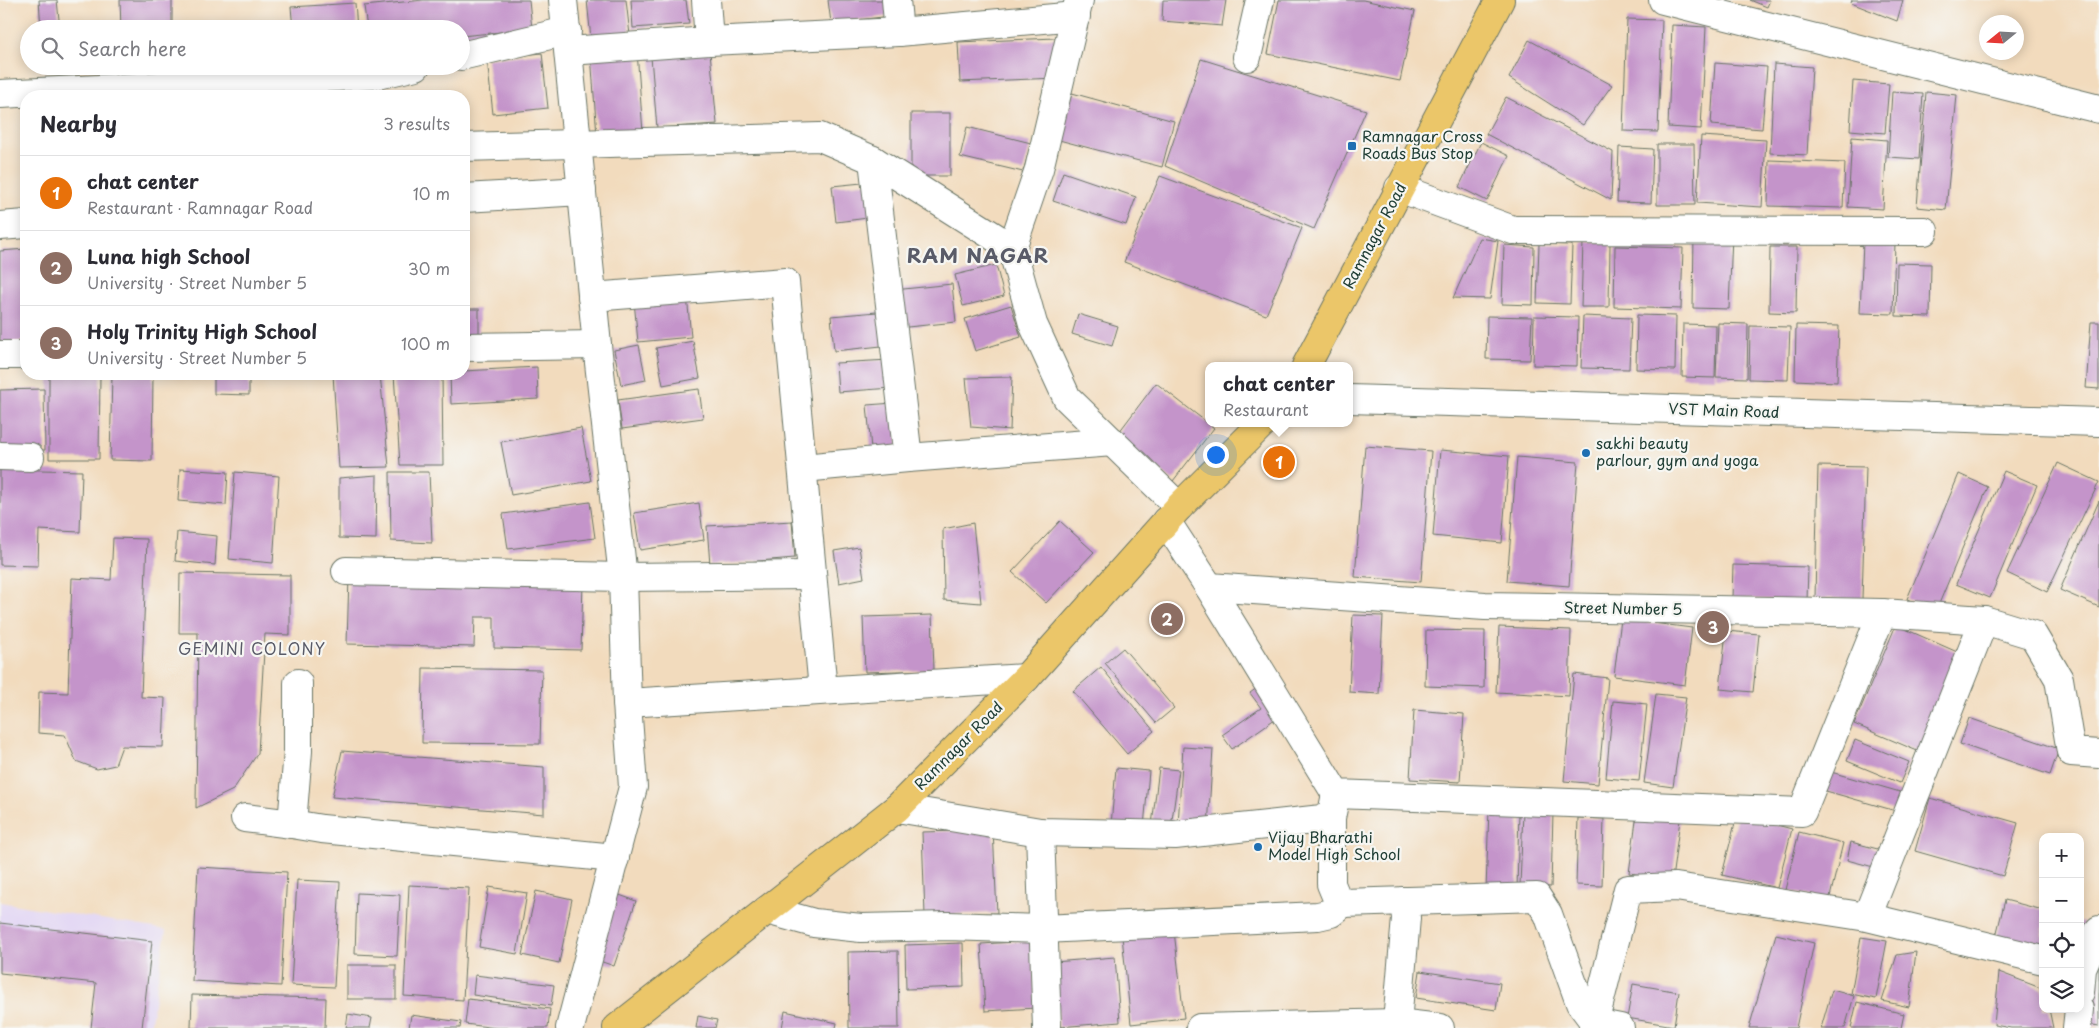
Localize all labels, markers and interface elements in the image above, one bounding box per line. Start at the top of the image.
north arrow [1979,15,2024,60]
search box [20,20,470,75]
icon: search [38,34,66,62]
text: Search here [78,34,187,62]
text: Nearby [40,107,117,139]
text: 3 results [383,111,450,135]
place label: Ramnagar Cross Roads Bus Stop [1362,124,1483,164]
marker: Ramnagar Cross Roads Bus Stop [1346,140,1358,152]
text: chat center [87,167,199,195]
street label: Ramnagar Road [1336,178,1411,292]
text: 1 [52,181,60,205]
text: 10 m [413,181,450,205]
text: Restaurant · Ramnagar Road [87,195,313,219]
district label: RAM NAGAR [907,240,1049,270]
text: Luna high School [87,242,250,270]
text: 2 [50,256,62,280]
text: 30 m [408,256,450,280]
text: University · Street Number 5 [87,270,307,294]
text: Holy Trinity High School [87,317,317,345]
text: 3 [51,331,61,355]
text: 100 m [401,331,450,355]
text: University · Street Number 5 [87,345,307,369]
popup [1205,362,1353,427]
text: chat center [1223,369,1335,397]
street label: VST Main Road [1668,396,1780,423]
text: Restaurant [1223,397,1309,421]
place label: sakhi beauty parlour, gym and yoga [1596,431,1759,471]
your location [1203,442,1229,468]
pin: 1 [1263,443,1295,481]
marker: sakhi beauty parlour, gym and yoga [1580,447,1592,459]
street label: Street Number 5 [1563,595,1683,620]
pin: 2 [1151,600,1183,638]
pin: 3 [1697,608,1729,646]
district label: GEMINI COLONY [178,636,326,660]
street label: Ramnagar Road [908,695,1008,795]
place label: Vijay Bharathi Model High School [1268,825,1401,865]
map controls [2039,833,2084,1013]
button: + [2039,833,2084,878]
marker: Vijay Bharathi Model High School [1252,841,1264,853]
button: − [2039,878,2084,923]
button: locate [2039,923,2084,968]
button: layers [2039,968,2084,1013]

